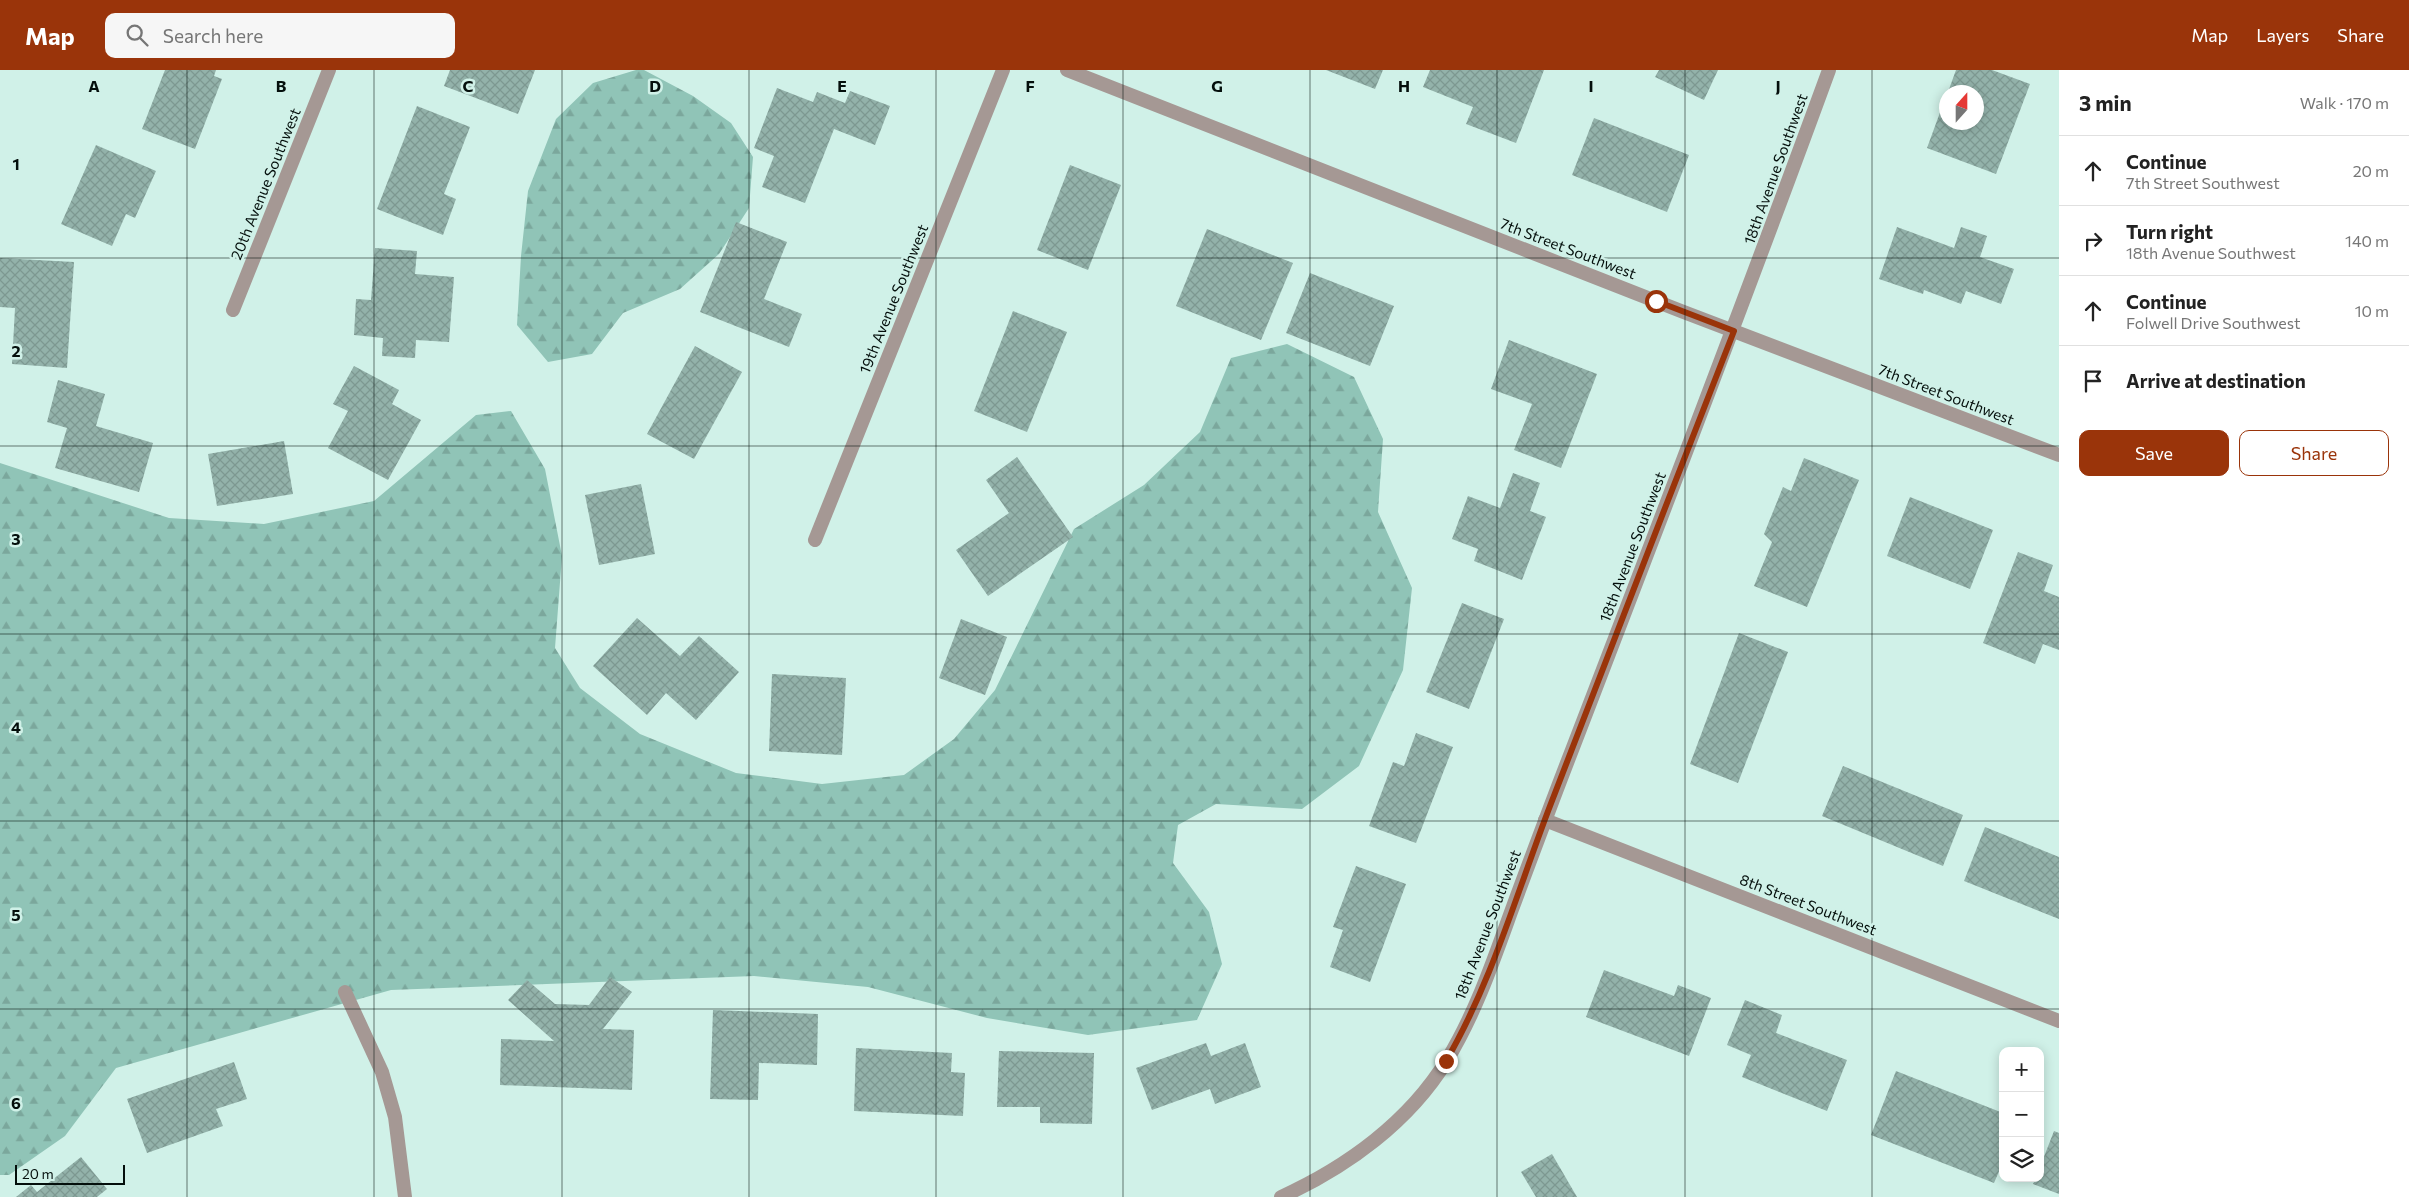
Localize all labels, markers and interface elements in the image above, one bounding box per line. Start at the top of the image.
search box [105,13,455,58]
text: Map [25,21,75,50]
icon: search [123,21,151,49]
text: Search here [163,24,263,47]
text: Map [2191,24,2228,46]
text: Layers [2256,24,2309,46]
text: Share [2337,24,2384,46]
text: A [88,76,100,95]
text: B [276,76,287,95]
text: C [463,76,474,95]
text: D [649,76,661,95]
text: E [837,76,847,95]
text: F [1025,76,1035,95]
text: G [1211,76,1223,95]
text: H [1398,76,1410,95]
text: I [1588,76,1594,95]
text: J [1775,76,1781,95]
north arrow [1939,85,1984,130]
text: 3 min [2079,90,2132,115]
street label: 18th Avenue Southwest [1739,91,1811,247]
text: Walk · 170 m [2300,93,2389,112]
street label: 20th Avenue Southwest [226,105,304,262]
text: Continue [2126,150,2206,173]
text: 1 [12,154,20,173]
icon: ahead [2079,157,2107,185]
text: 20 m [2353,161,2389,180]
text: 7th Street Southwest [2126,173,2280,192]
street label: 7th Street Southwest [1498,214,1639,282]
text: Turn right [2126,220,2213,243]
street label: 19th Avenue Southwest [855,221,931,376]
icon: right [2079,227,2107,255]
text: 140 m [2345,231,2389,250]
text: 18th Avenue Southwest [2126,243,2296,262]
route start [1645,290,1668,313]
text: Continue [2126,290,2206,313]
icon: ahead [2079,297,2107,325]
text: 10 m [2355,301,2389,320]
text: Folwell Drive Southwest [2126,313,2301,332]
text: 2 [11,341,21,360]
street label: 7th Street Southwest [1876,360,2017,428]
icon: arrive [2079,367,2107,395]
text: Arrive at destination [2126,369,2306,392]
button: Save [2079,430,2229,476]
button: Share [2239,430,2389,476]
street label: 18th Avenue Southwest [1595,469,1669,624]
text: 3 [11,529,21,548]
text: 4 [11,717,21,736]
street label: 18th Avenue Southwest [1450,847,1524,1002]
street label: 8th Street Southwest [1737,870,1879,939]
text: 5 [11,905,21,924]
map controls [1999,1047,2044,1182]
button: + [1999,1047,2044,1092]
route end [1435,1050,1458,1073]
button: − [1999,1092,2044,1137]
text: 6 [11,1093,21,1112]
button: layers [1999,1137,2044,1182]
scale bar [15,1162,125,1185]
text: 20 m [22,1165,54,1182]

